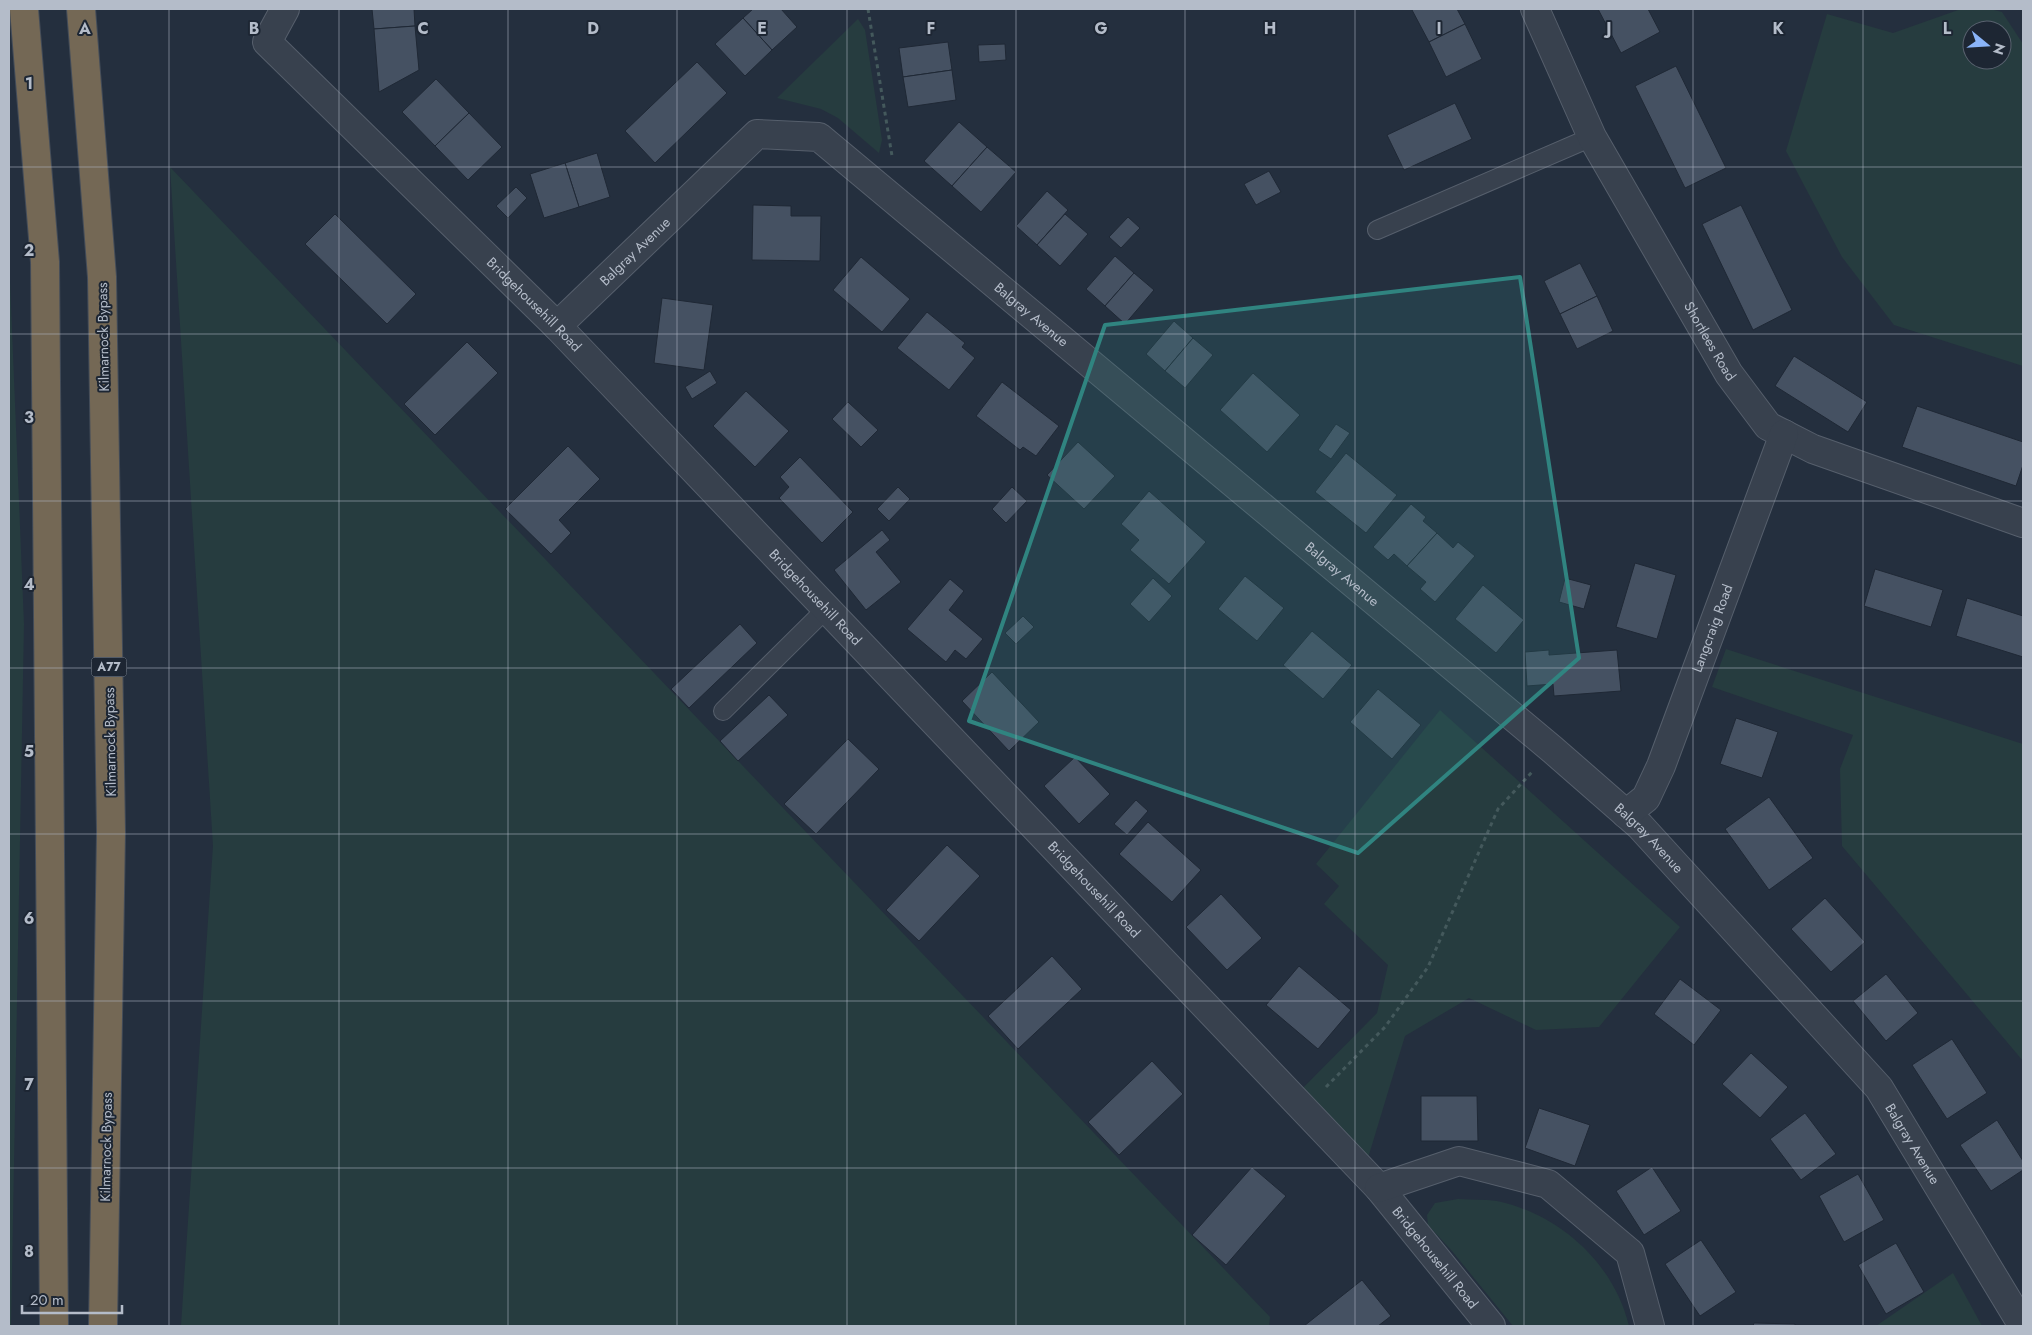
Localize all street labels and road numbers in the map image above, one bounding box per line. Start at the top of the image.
street label: Balgray Avenue [595,212,675,290]
street label: Bridgehousehill Road [482,253,586,356]
street label: Balgray Avenue [990,277,1073,351]
street label: Kilmarnock Bypass [92,282,114,392]
street label: Shortlees Road [1679,298,1741,385]
street label: Balgray Avenue [1301,537,1384,611]
street label: Bridgehousehill Road [765,544,866,650]
street label: Langcraig Road [1687,581,1738,675]
road number: A77 [92,658,126,676]
street label: Kilmarnock Bypass [99,687,121,797]
street label: Balgray Avenue [1610,798,1688,877]
street label: Bridgehousehill Road [1043,837,1145,942]
street label: Kilmarnock Bypass [95,1092,117,1202]
street label: Balgray Avenue [1881,1100,1945,1188]
street label: Bridgehousehill Road [1388,1202,1483,1313]

